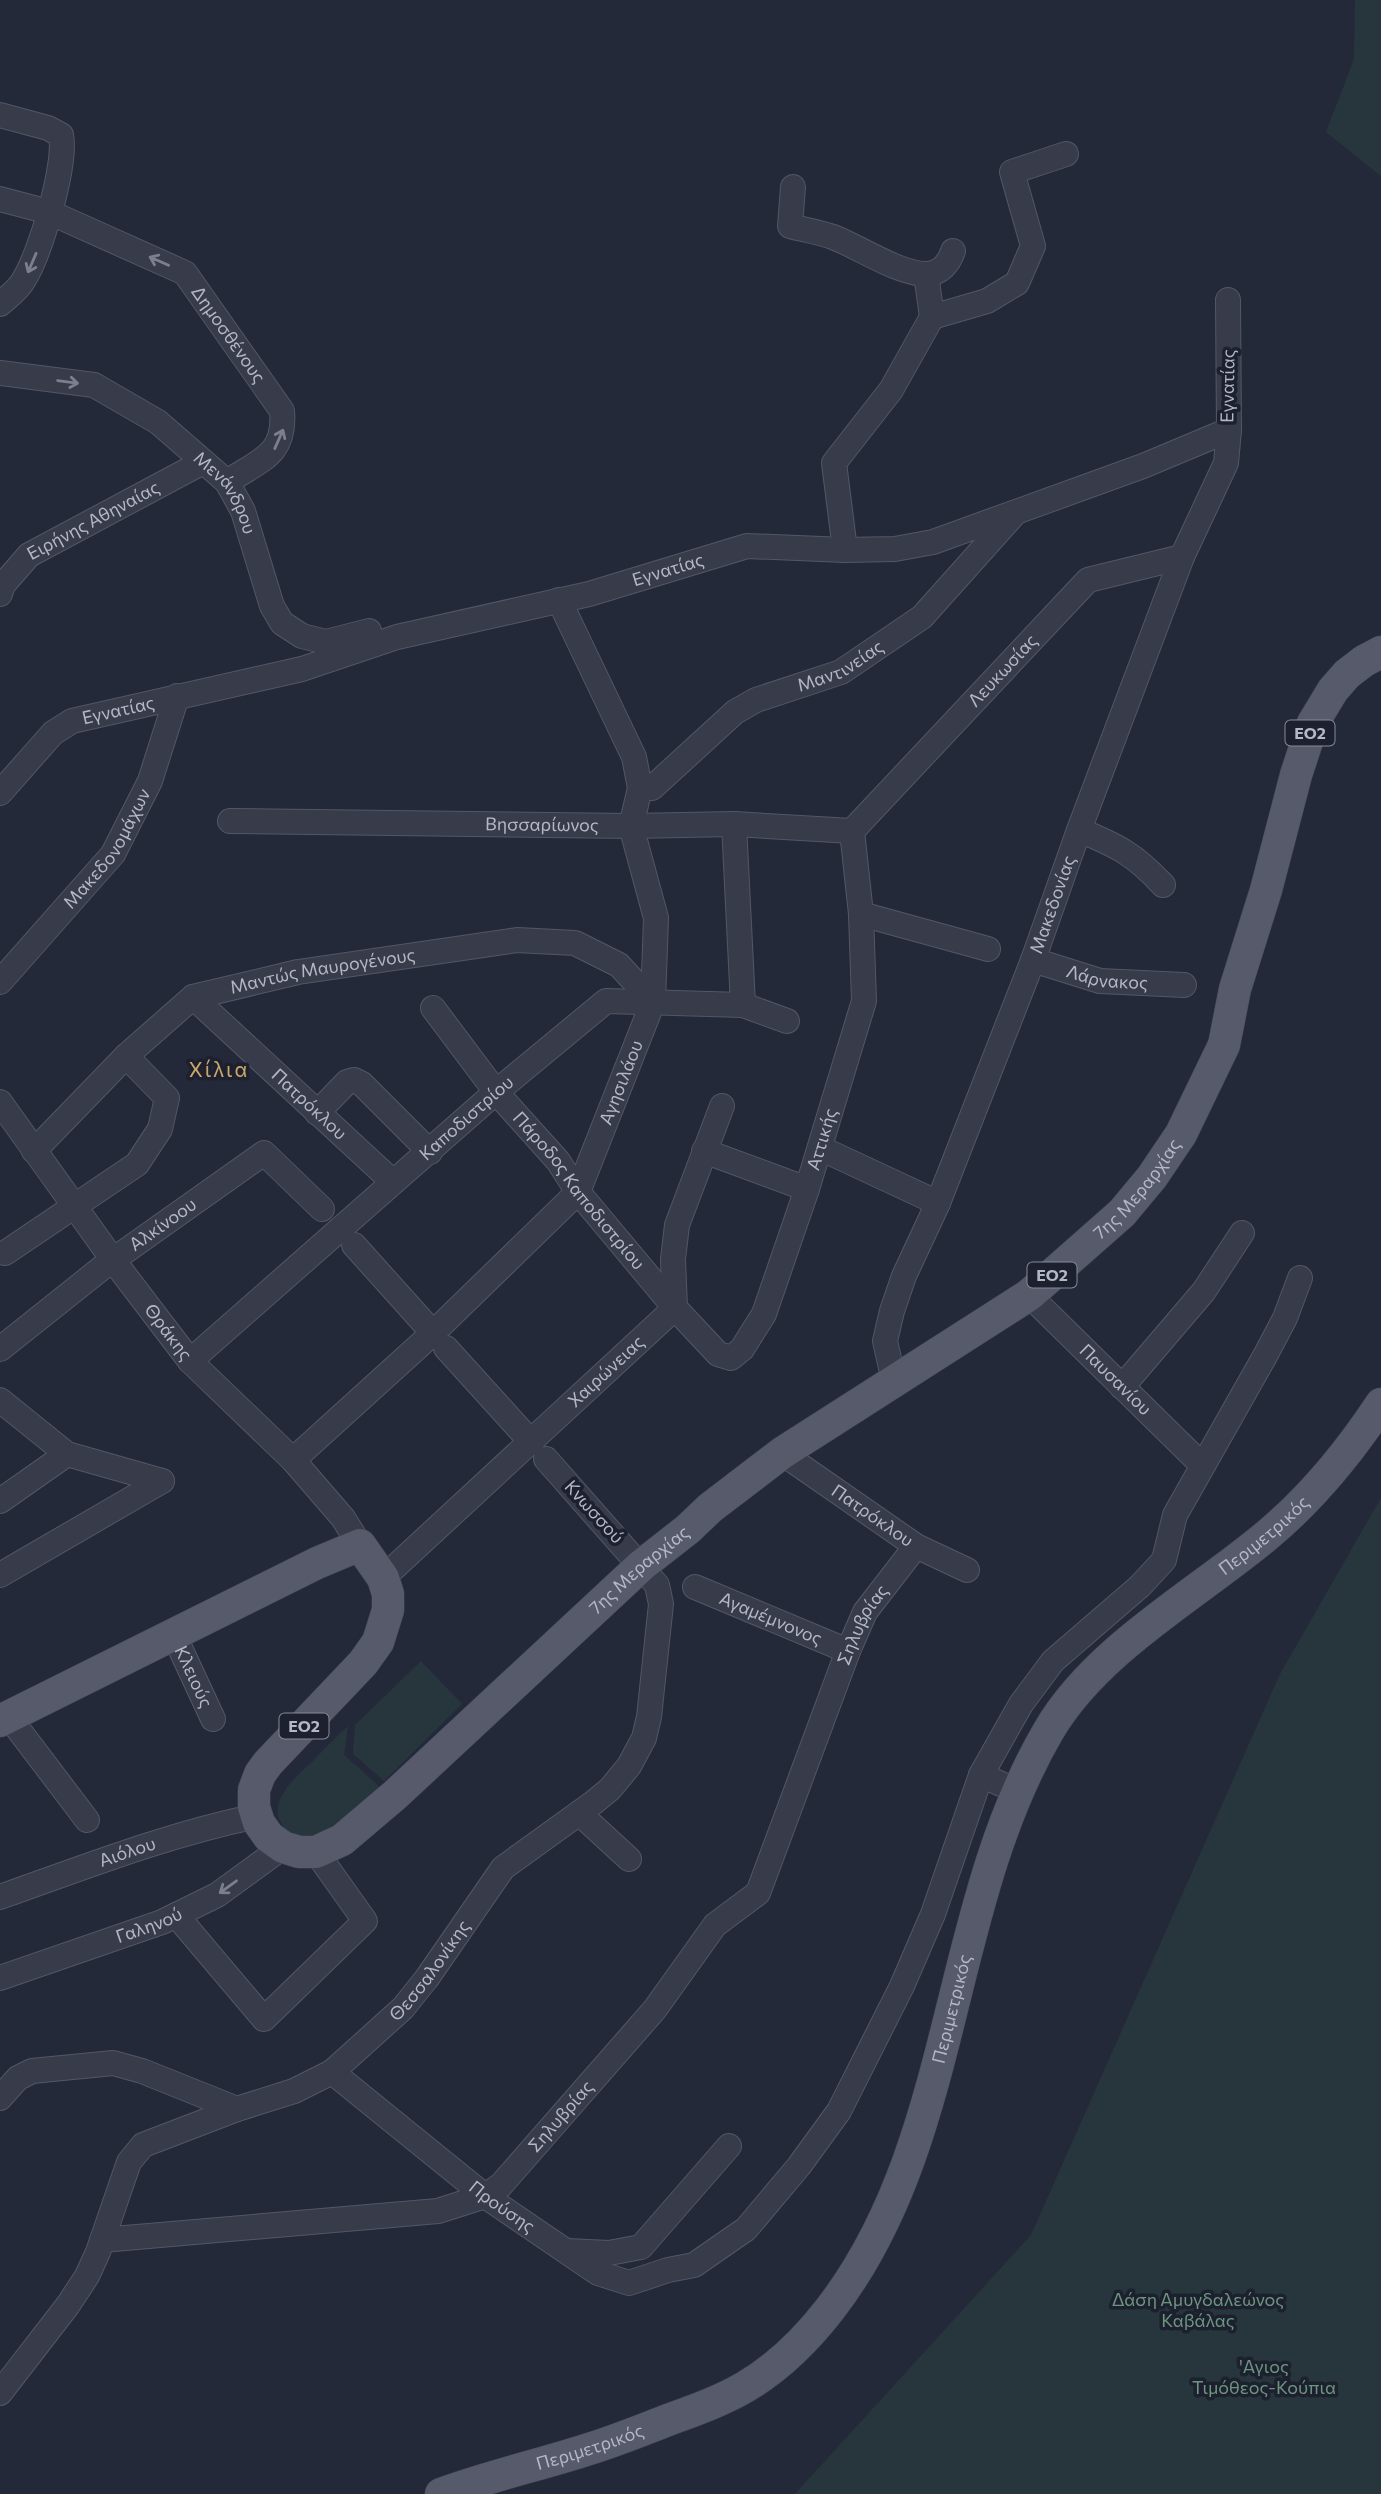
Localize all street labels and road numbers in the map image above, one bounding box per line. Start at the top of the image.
street label: Δημοσθένους [187,281,271,387]
street label: Εγνατίας [1215,349,1239,423]
street label: Μενάνδρου [190,446,261,536]
street label: Ειρήνης Αθηναίας [23,475,163,564]
street label: Εγνατίας [629,548,706,590]
street label: Λευκωσίας [963,629,1041,711]
street label: Μαντινείας [794,634,887,696]
street label: Εγνατίας [80,691,156,728]
road number: ΕΟ2 [1286,720,1334,746]
street label: Μακεδονομάχων [58,784,154,913]
street label: Βησσαρίωνος [485,812,599,836]
street label: Μακεδονίας [1024,852,1079,956]
street label: Μαντώς Μαυρογένους [228,943,417,998]
street label: Λάρνακος [1064,959,1149,993]
street label: Αγησιλάου [594,1037,647,1128]
street label: Πατρόκλου [267,1063,352,1144]
street label: Καποδιστρίου [414,1070,517,1164]
street label: Αττικής [801,1105,841,1173]
street label: Πάροδος Καποδιστρίου [509,1107,650,1274]
street label: 7ης Μεραρχίας [1088,1134,1185,1243]
street label: Αλκίνοου [124,1192,200,1255]
road number: ΕΟ2 [1028,1262,1076,1288]
street label: Θράκης [140,1299,197,1364]
street label: Χαιρώνειας [563,1330,648,1411]
street label: Παυσανίου [1075,1339,1157,1419]
street label: Κνωσσού [561,1475,629,1548]
street label: Πατρόκλου [828,1479,918,1551]
street label: Περιμετρικός [1214,1491,1313,1579]
street label: 7ης Μεραρχίας [584,1520,693,1618]
street label: Σηλυβρίας [832,1580,892,1668]
street label: Αγαμέμνονος [716,1587,826,1649]
street label: Κλειούς [170,1642,218,1711]
road number: ΕΟ2 [280,1714,328,1738]
street label: Αιόλου [96,1832,158,1871]
street label: Γαληνού [113,1902,185,1947]
street label: Θεσσαλονίκης [384,1915,474,2025]
street label: Περιμετρικός [927,1952,975,2066]
street label: Σηλυβρίας [523,2075,598,2156]
street label: Προύσης [465,2176,540,2237]
street label: Περιμετρικός [533,2419,646,2474]

